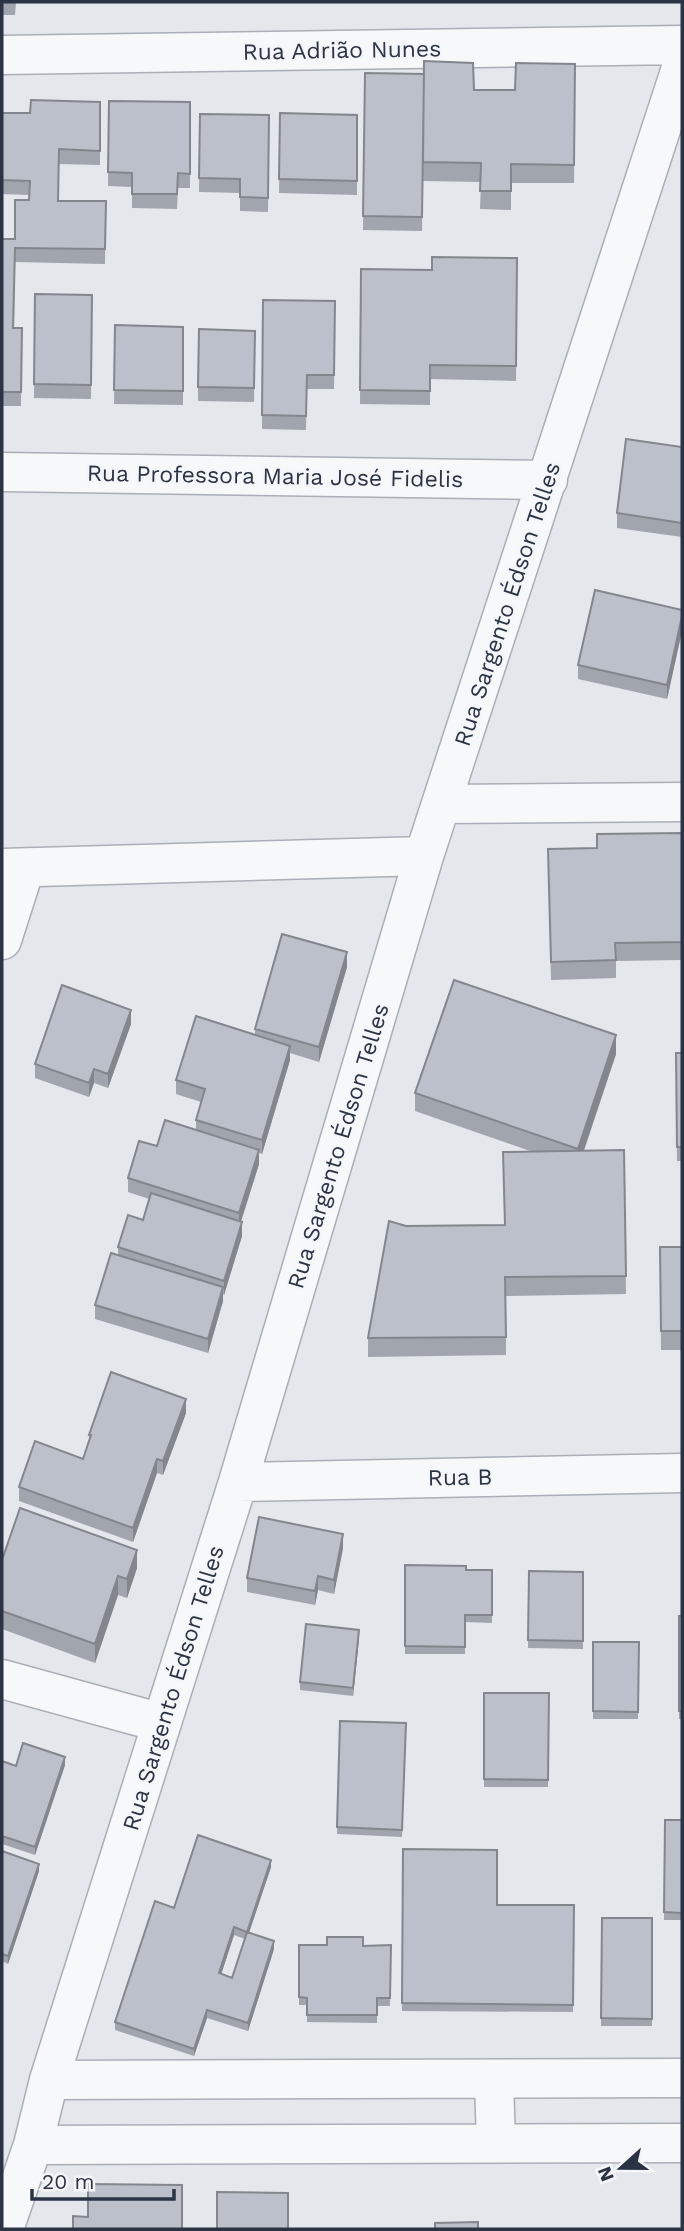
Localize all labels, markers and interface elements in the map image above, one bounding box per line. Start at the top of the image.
street label: Rua Adrião Nunes [242,35,442,66]
street label: Rua Sargento Édson Telles [449,459,566,750]
street label: Rua Professora Maria José Fidelis [87,460,463,493]
street label: Rua Sargento Édson Telles [282,1000,395,1292]
street label: Rua B [427,1463,493,1492]
street label: Rua Sargento Édson Telles [117,1542,230,1834]
north arrow [586,2133,656,2203]
scale bar [32,2158,173,2202]
text: N [592,2163,619,2185]
text: 20 m [42,2169,94,2194]

